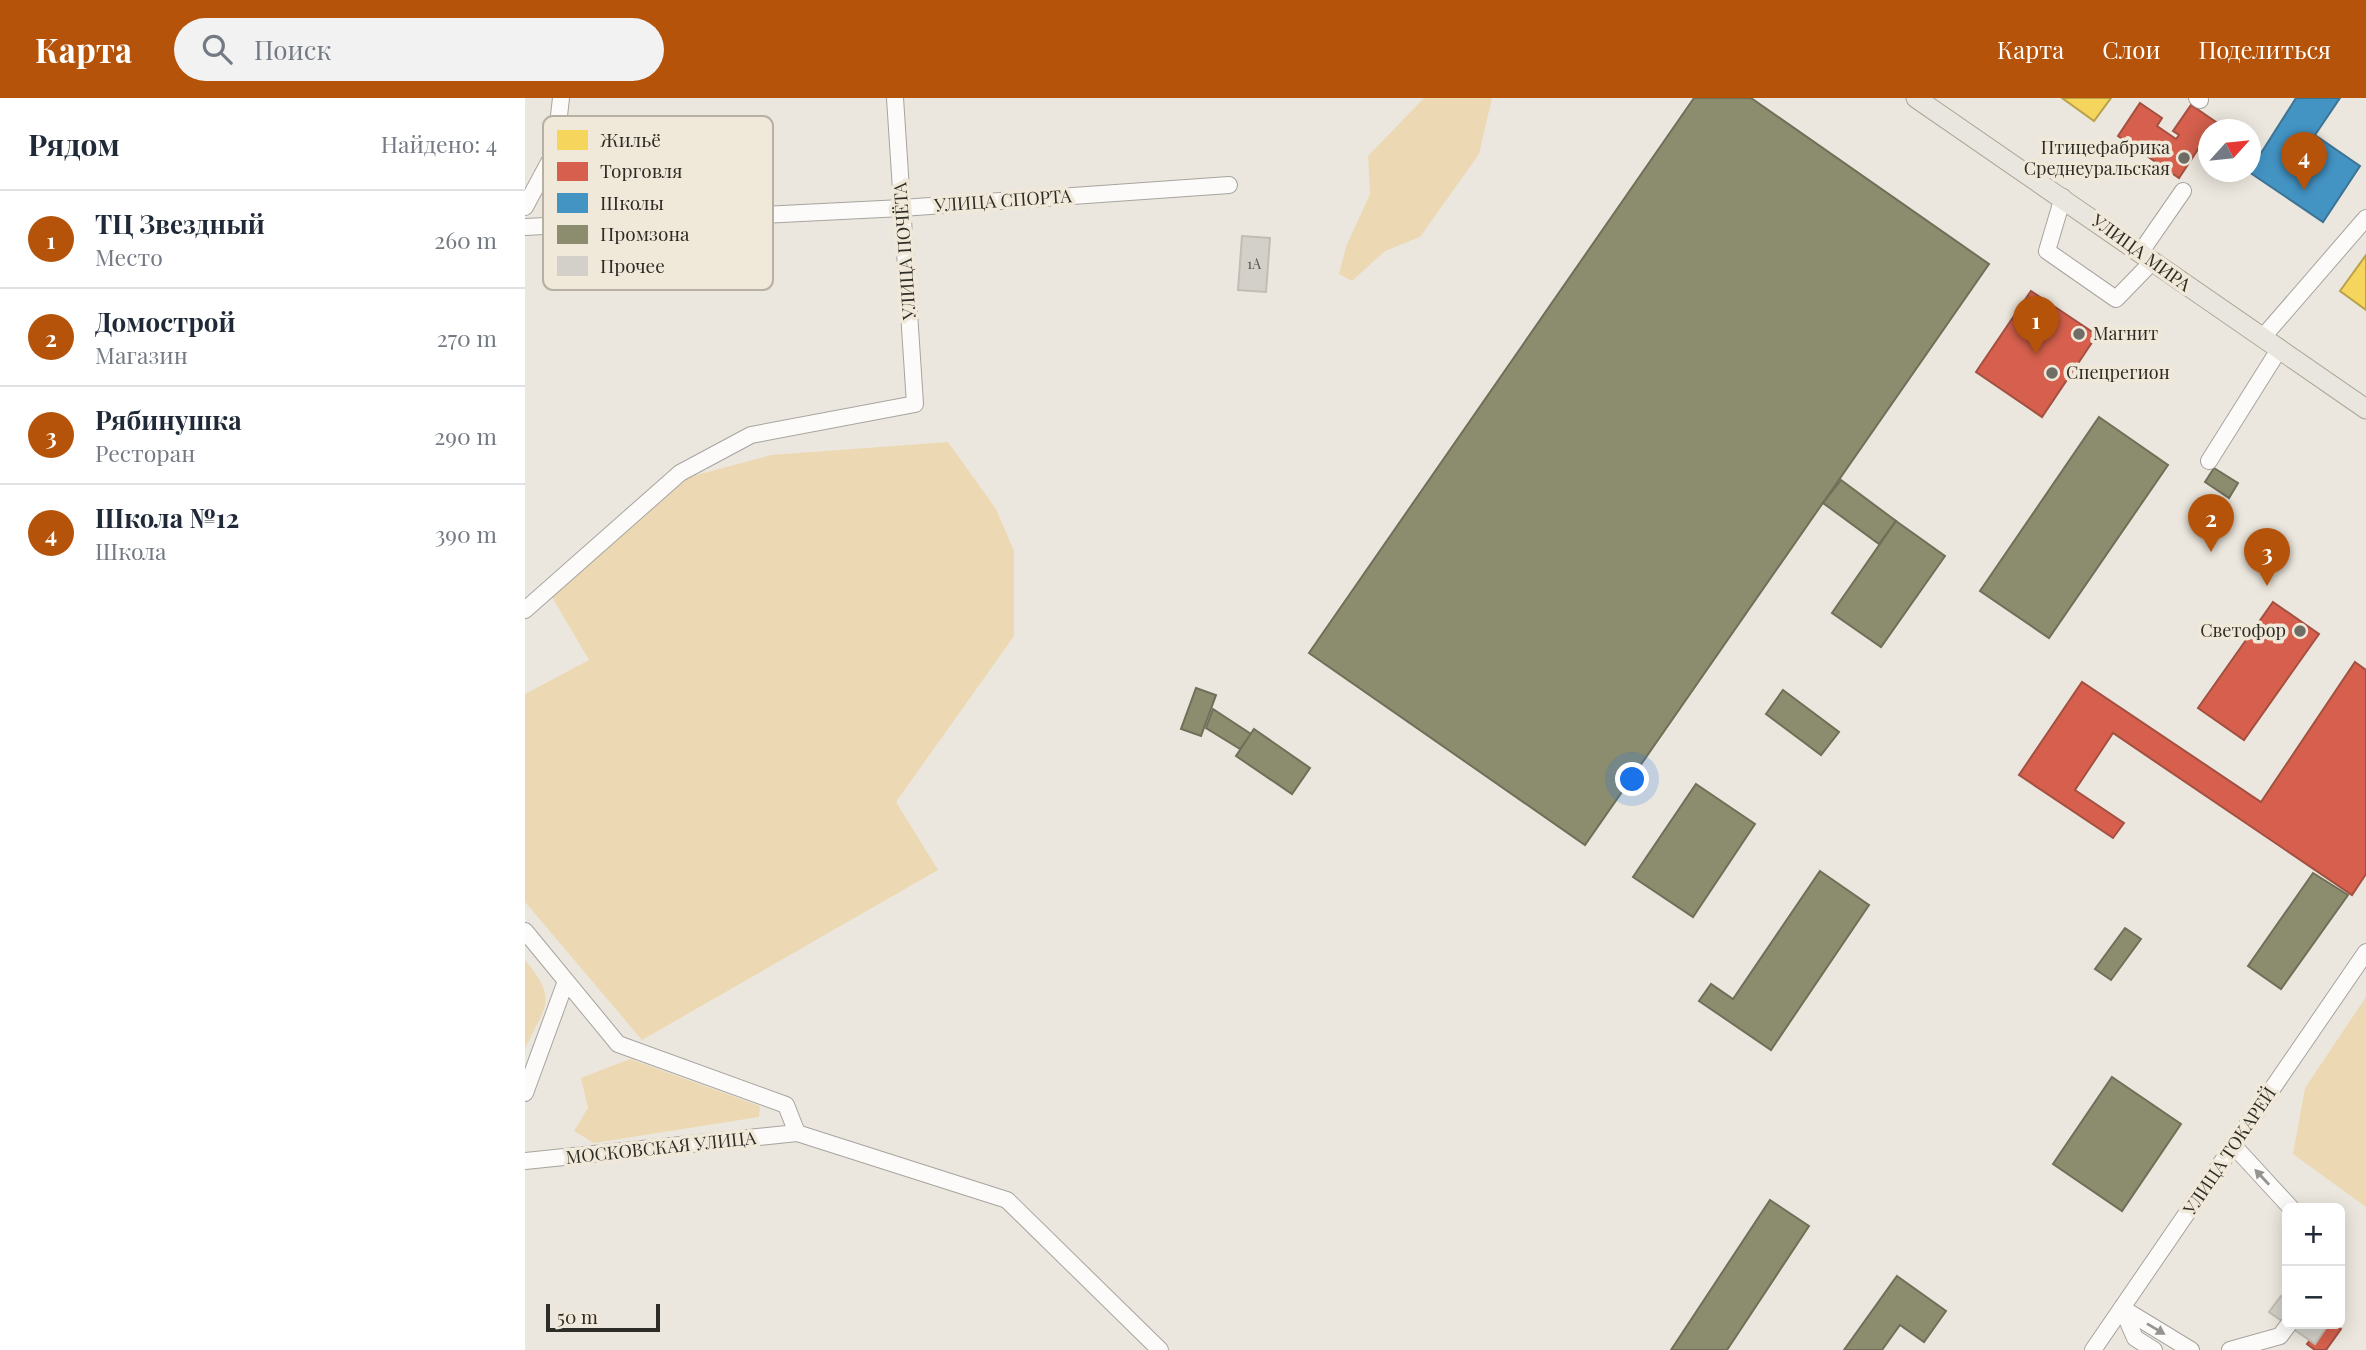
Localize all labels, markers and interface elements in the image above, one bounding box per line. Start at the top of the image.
search box [174,18,664,81]
text: Карта [35,27,132,71]
icon: search [198,30,236,68]
text: Поиск [254,32,331,67]
text: Карта [1997,33,2064,65]
text: Слои [2102,33,2161,65]
text: Поделиться [2199,33,2331,65]
legend [543,116,773,290]
north arrow [2198,119,2261,182]
text: Рядом [28,124,120,164]
text: Жильё [600,126,661,152]
text: Найдено: 4 [381,128,497,159]
pin: 4 [2281,132,2327,190]
place label: Птицефабрика Среднеуральская [2024,135,2170,180]
marker: Птицефабрика Среднеуральская [2176,150,2192,166]
text: Торговля [600,157,682,183]
street label: УЛИЦА ПОЧЁТА [887,181,921,322]
street label: УЛИЦА СПОРТА [932,183,1073,217]
text: Школы [600,189,664,215]
text: ТЦ Звездный [95,206,265,241]
street label: УЛИЦА МИРА [2086,207,2197,297]
text: Промзона [600,220,690,246]
text: 1 [47,224,55,255]
text: 260 m [434,224,497,255]
text: Место [95,241,163,272]
text: Прочее [600,252,665,278]
house number: 1А [1247,254,1261,273]
pin: 1 [2013,296,2059,354]
text: Домострой [95,304,236,339]
place label: Магнит [2093,321,2158,345]
text: 2 [45,322,57,353]
text: 270 m [437,322,497,353]
marker: Магнит [2071,326,2087,342]
text: Магазин [95,339,188,370]
place label: Спецрегион [2066,360,2170,384]
marker: Спецрегион [2044,365,2060,381]
text: Рябинушка [95,402,242,437]
text: 3 [45,420,57,451]
text: 290 m [434,420,497,451]
text: Ресторан [95,437,195,468]
pin: 2 [2188,494,2234,552]
text: Школа №12 [95,500,239,535]
text: 4 [45,518,57,549]
text: 390 m [435,518,497,549]
pin: 3 [2244,528,2290,586]
text: Школа [95,535,166,566]
place label: Светофор [2200,618,2286,642]
marker: Светофор [2292,623,2308,639]
your location [1615,762,1649,796]
street label: УЛИЦА ТОКАРЕЙ [2177,1082,2281,1220]
street label: МОСКОВСКАЯ УЛИЦА [564,1125,758,1169]
one-way arrow [2255,1169,2271,1186]
map controls [2282,1203,2345,1329]
button: + [2282,1203,2345,1266]
button: − [2282,1266,2345,1329]
scale bar [546,1301,660,1333]
text: 50 m [557,1303,598,1329]
one-way arrow [2147,1323,2166,1336]

